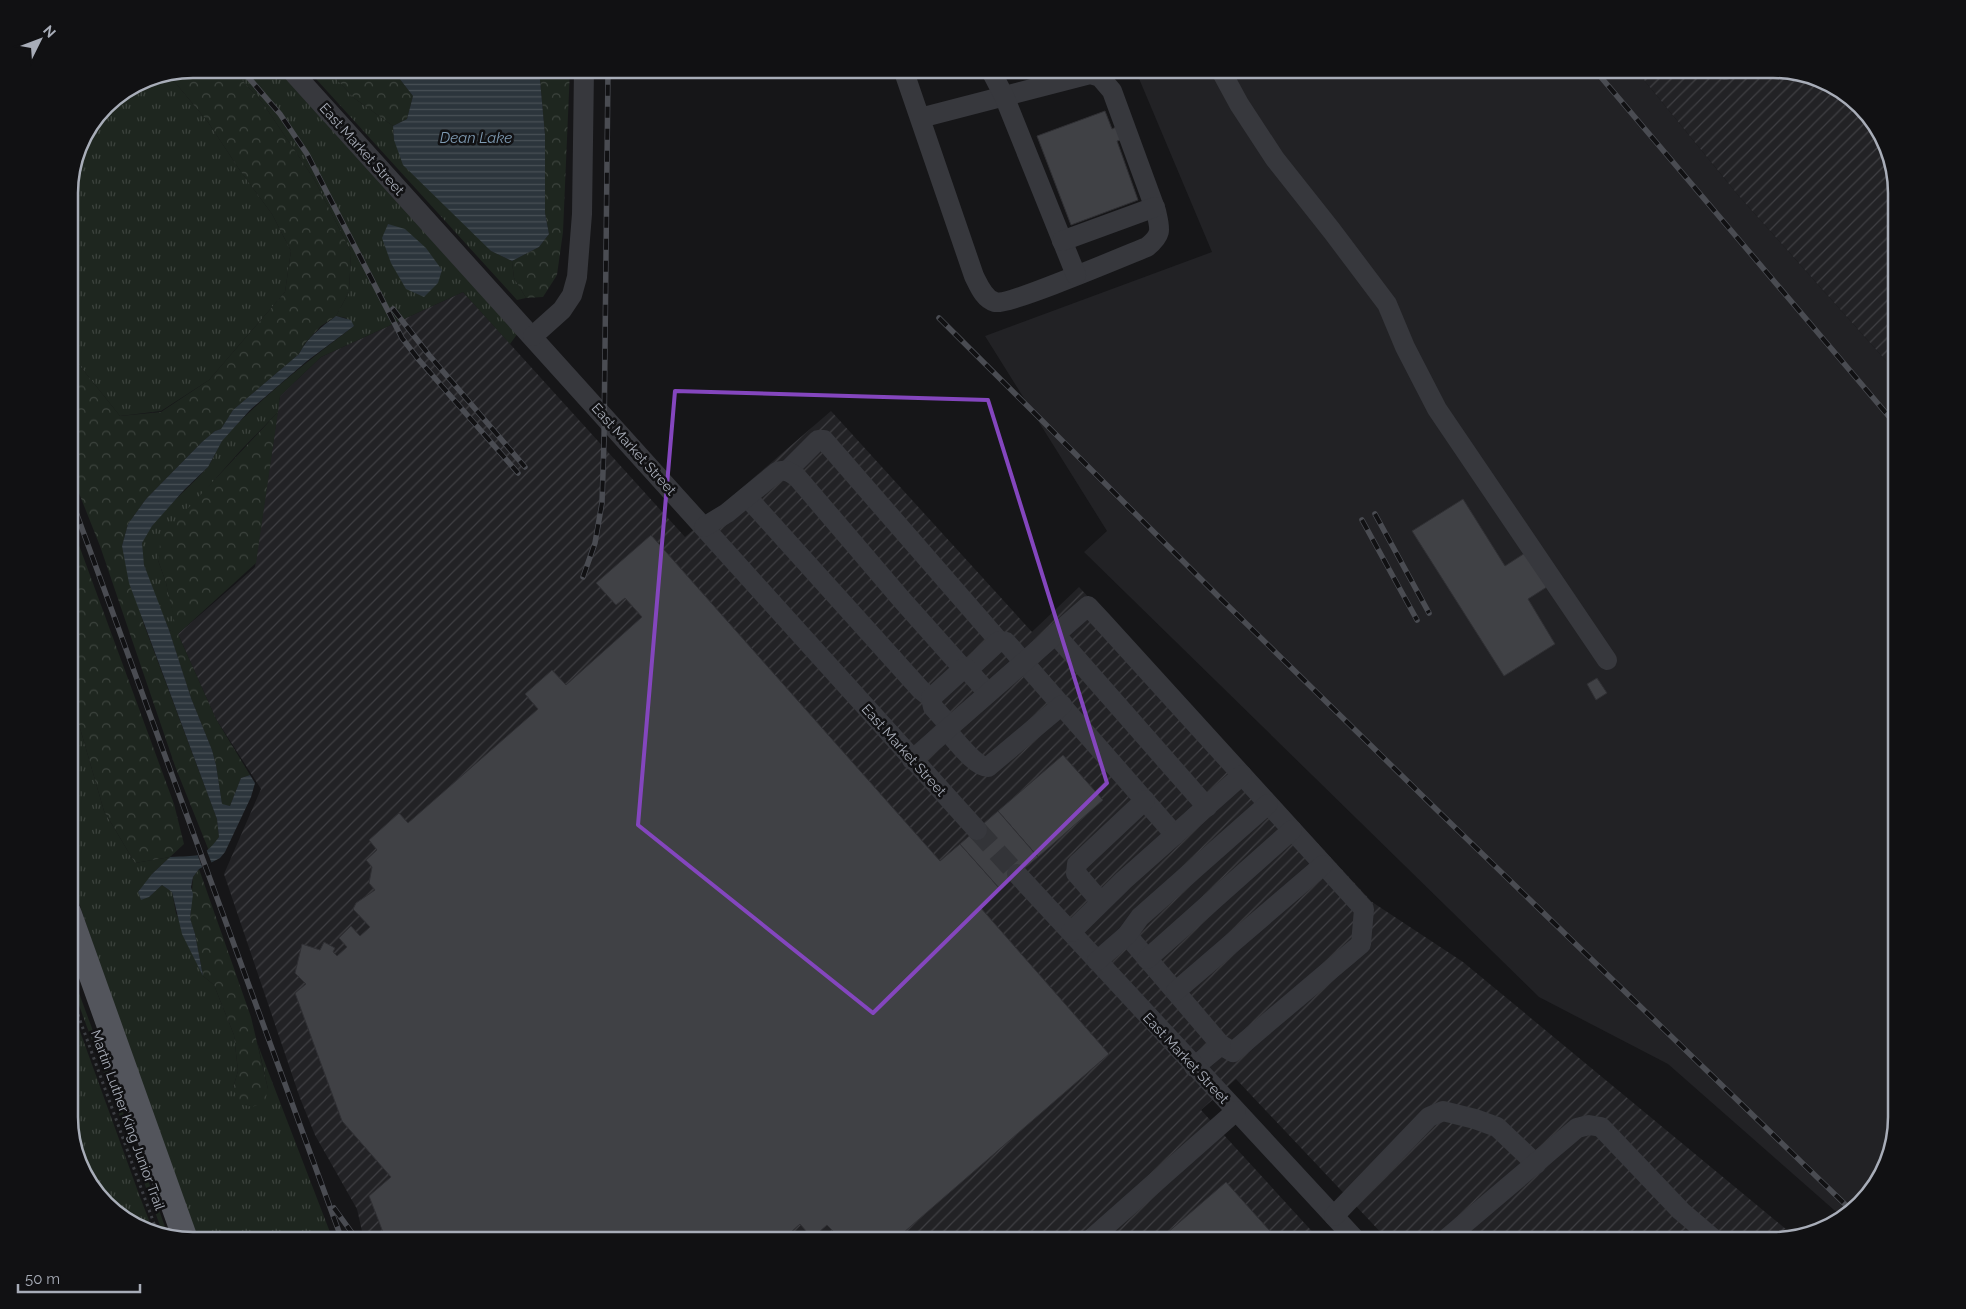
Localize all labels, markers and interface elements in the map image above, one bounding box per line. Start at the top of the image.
north arrow [15,15,65,65]
text: N [40,22,59,41]
street label: East Market Street [317,100,408,198]
water label: Dean Lake [440,129,512,147]
street label: East Market Street [589,400,680,498]
street label: East Market Street [859,701,950,799]
street label: East Market Street [1140,1009,1232,1107]
street label: Martin Luther King Junior Trail [88,1028,168,1213]
scale bar [18,1262,140,1294]
text: 50 m [25,1270,60,1288]

